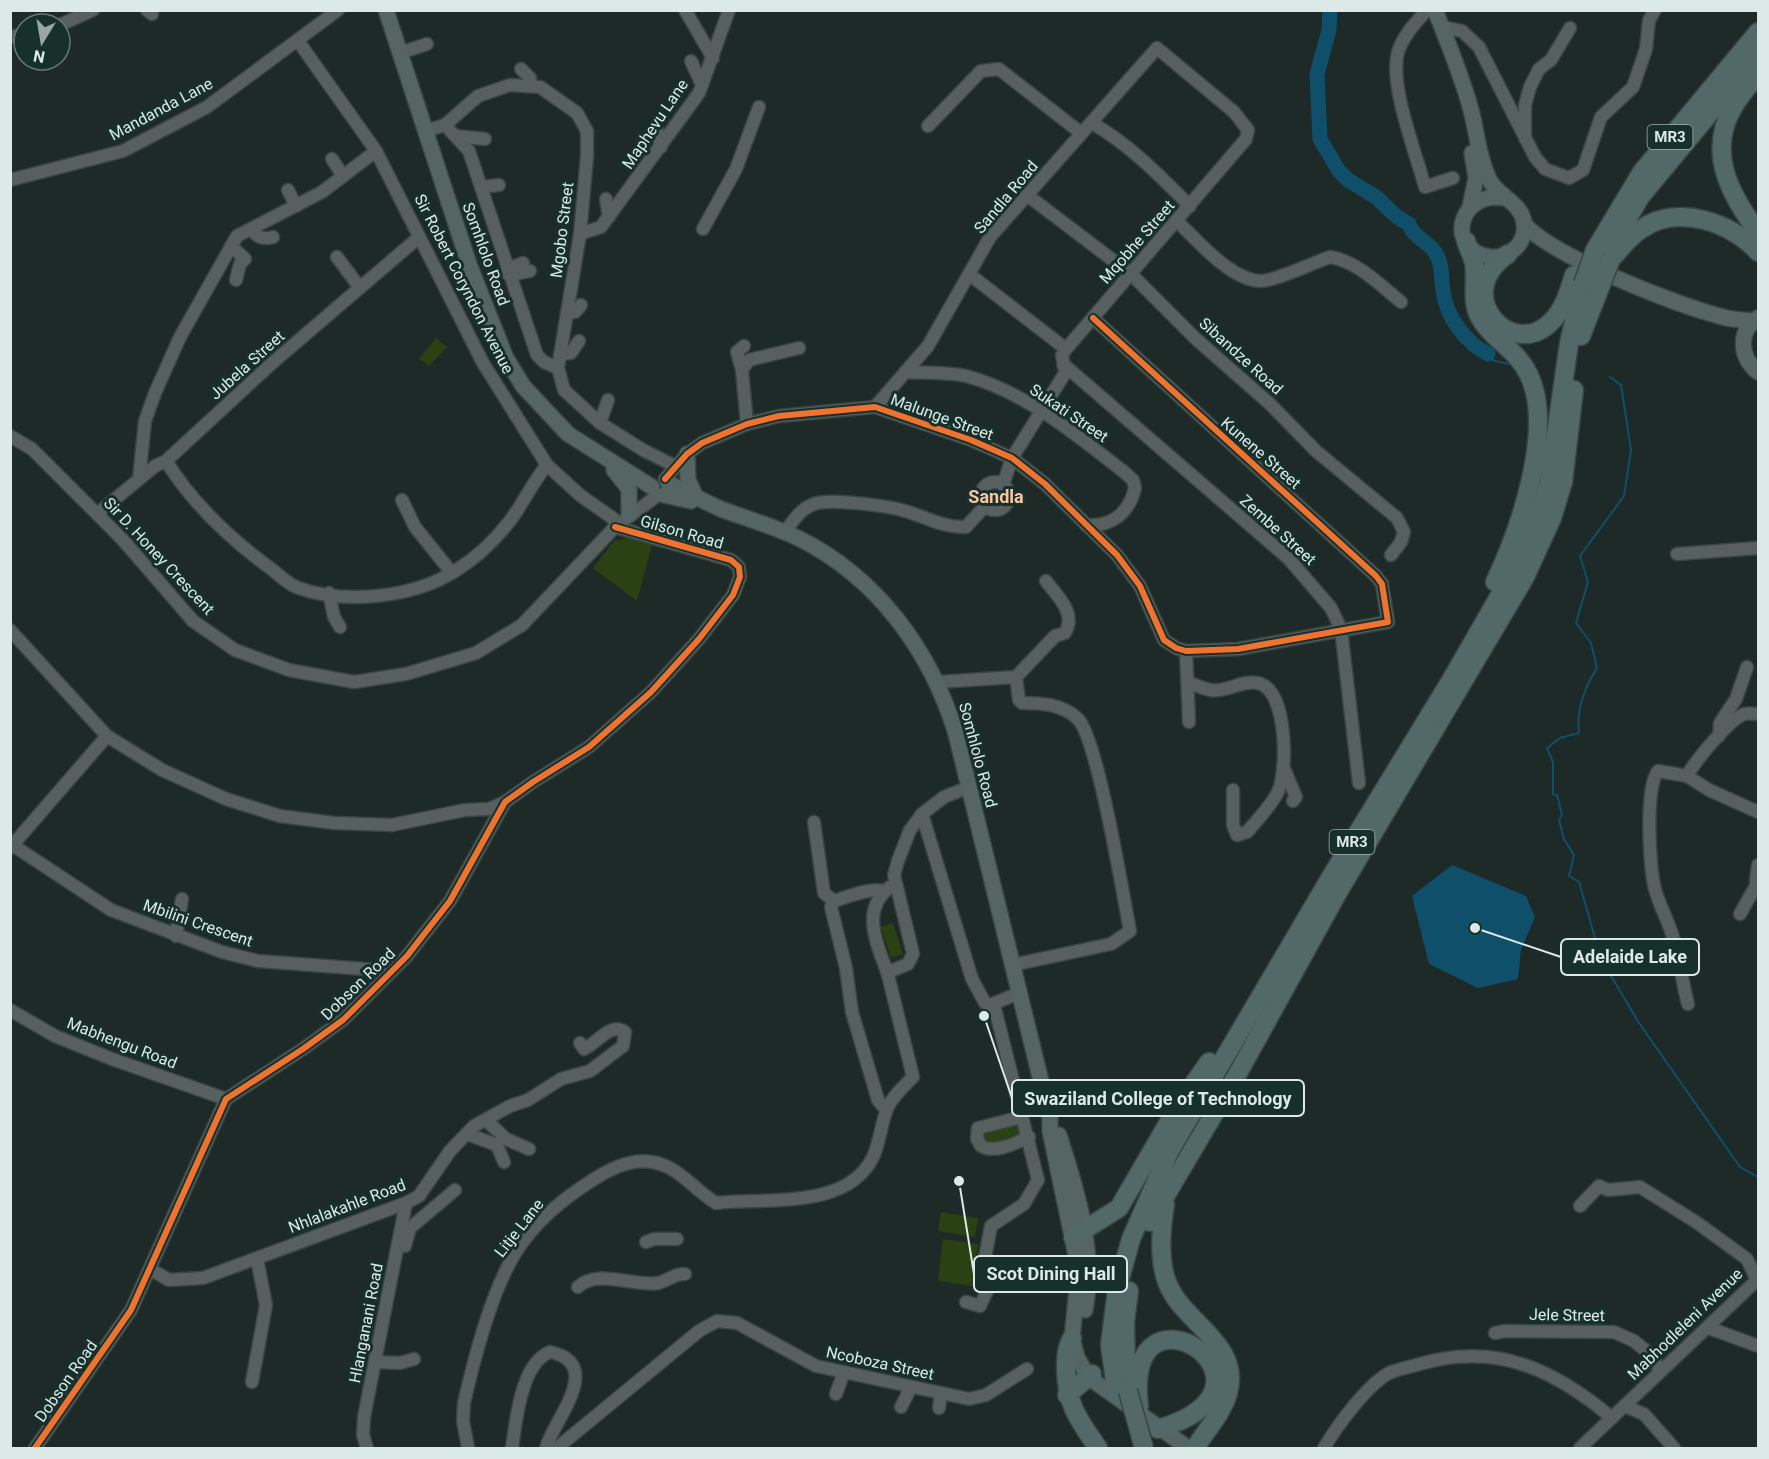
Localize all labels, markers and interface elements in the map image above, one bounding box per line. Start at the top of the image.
north arrow [12,12,72,72]
text: N [32,46,47,67]
street label: Mandanda Lane [106,74,216,144]
street label: Maphevu Lane [618,76,692,172]
road number: MR3 [1648,125,1692,149]
street label: Sandla Road [970,157,1042,237]
street label: Mgobo Street [547,181,577,279]
street label: Sir Robert Coryndon Avenue [410,191,518,377]
street label: Mqobhe Street [1095,196,1179,288]
street label: Somhlolo Road [459,200,513,308]
street label: Sibandze Road [1195,314,1287,398]
street label: Jubela Street [206,327,288,403]
street label: Sukati Street [1026,380,1112,446]
street label: Malunge Street [888,390,996,444]
street label: Kunene Street [1217,413,1305,493]
district label: Sandla [968,486,1024,507]
street label: Zembe Street [1236,491,1320,569]
street label: Sir D. Honey Crescent [100,493,218,619]
street label: Gilson Road [638,511,726,553]
street label: Somhlolo Road [955,700,1001,810]
road number: MR3 [1330,830,1374,854]
street label: Mbilini Crescent [141,895,255,951]
callout: Adelaide Lake [1561,939,1699,975]
street label: Dobson Road [317,944,399,1024]
text: Adelaide Lake [1573,946,1687,967]
street label: Mabhengu Road [64,1013,180,1073]
callout: Swaziland College of Technology [1012,1080,1304,1116]
text: Swaziland College of Technology [1024,1088,1293,1109]
street label: Nhlalakahle Road [286,1175,408,1237]
street label: Litje Lane [490,1195,548,1261]
callout: Scot Dining Hall [974,1256,1127,1292]
street label: Hlanganani Road [345,1262,387,1384]
text: Scot Dining Hall [986,1263,1116,1284]
street label: Mabhodleleni Avenue [1624,1264,1746,1384]
street label: Jele Street [1529,1305,1605,1325]
street label: Dobson Road [31,1336,101,1426]
street label: Ncoboza Street [824,1342,936,1384]

